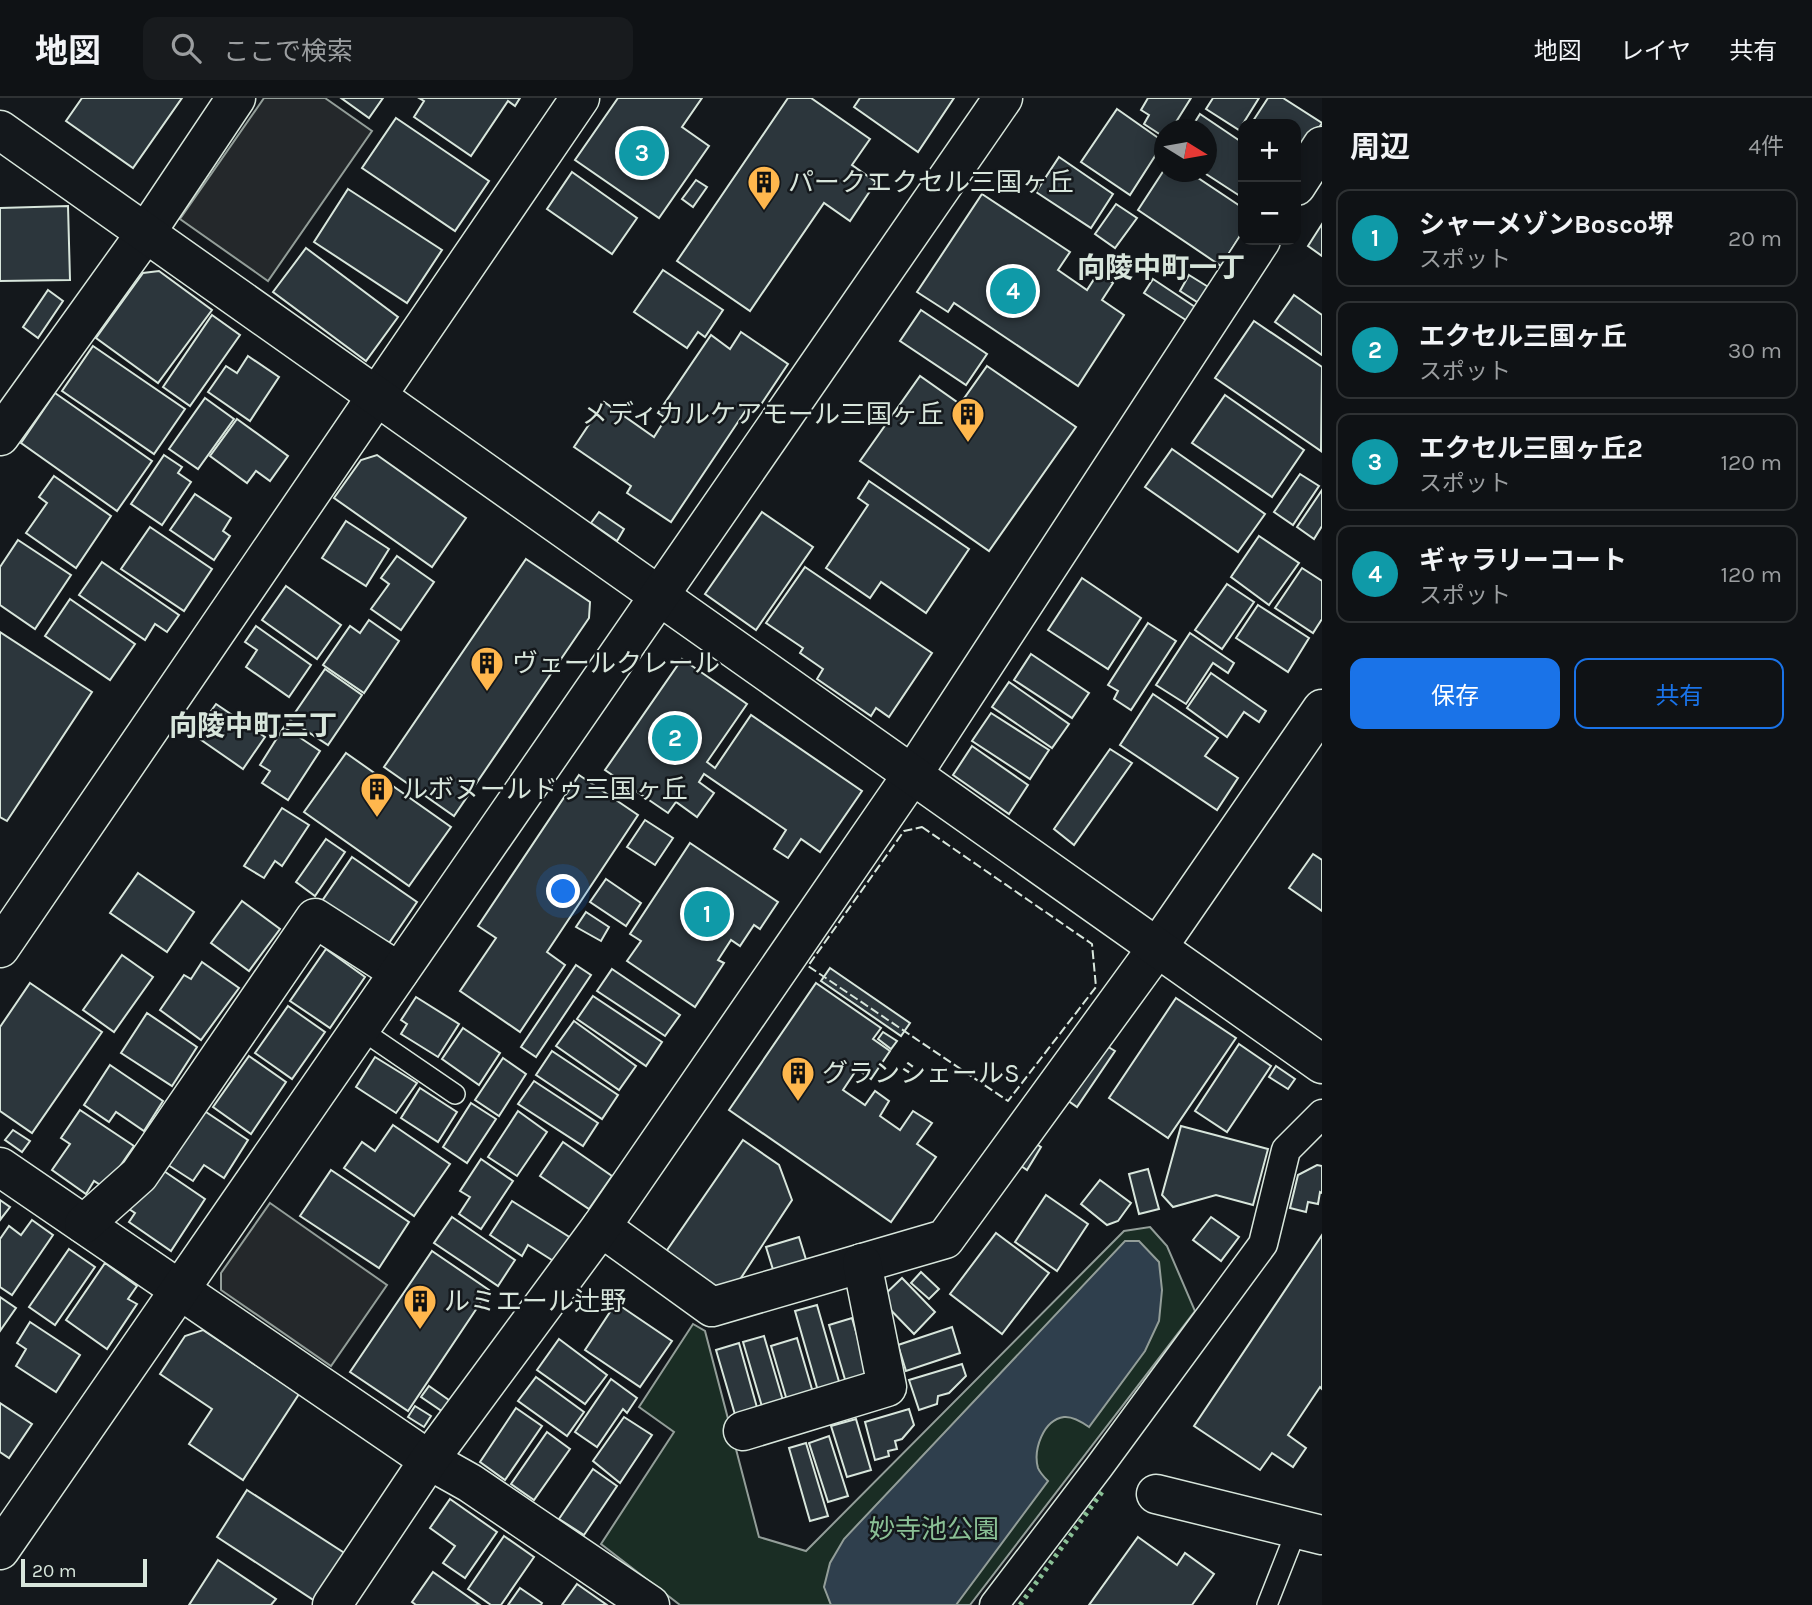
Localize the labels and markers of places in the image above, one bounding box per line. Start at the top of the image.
pin: 3 [619,127,665,179]
building icon: パークエクセル三国ヶ丘 [745,163,783,212]
place label: パークエクセル三国ヶ丘 [788,167,1074,198]
pin: 4 [990,265,1036,317]
building icon: メディカルケアモール三国ヶ丘 [949,395,987,444]
place label: メディカルケアモール三国ヶ丘 [582,399,944,430]
building icon: ヴェールクレール [468,644,506,693]
place label: ヴェールクレール [512,648,720,679]
pin: 2 [652,712,698,764]
building icon: ルボヌールドゥ三国ヶ丘 [358,770,396,819]
place label: ルボヌールドゥ三国ヶ丘 [402,774,688,805]
pin: 1 [684,888,730,940]
building icon: グランシェールS [779,1054,817,1103]
place label: グランシェールS [822,1058,1020,1089]
building icon: ルミエール辻野 [401,1282,439,1331]
place label: ルミエール辻野 [444,1286,626,1317]

